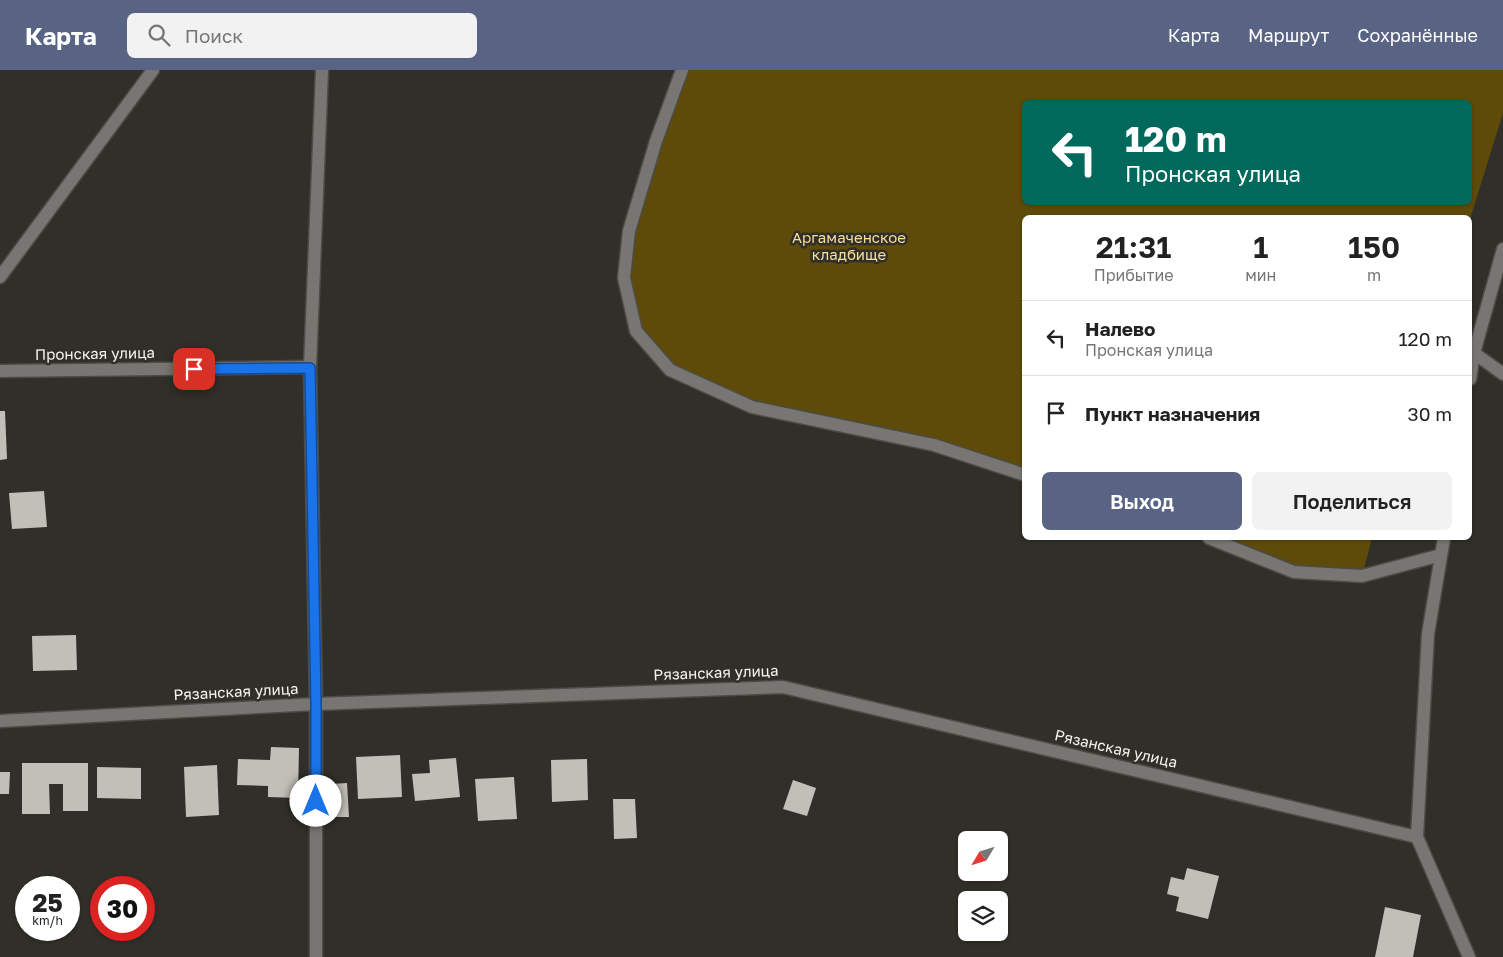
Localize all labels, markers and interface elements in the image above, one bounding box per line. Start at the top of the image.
search box [127,13,477,58]
text: Карта [25,21,97,50]
icon: search [145,21,173,49]
text: Поиск [185,24,243,47]
text: Карта [1168,24,1220,46]
text: Маршрут [1248,24,1329,46]
text: Сохранённые [1357,24,1478,46]
text: 120 m [1125,118,1227,160]
icon: left [1042,120,1107,185]
text: Пронская улица [1125,160,1301,187]
park label: Аргамаченское кладбище [792,228,906,263]
text: 21:31 [1096,229,1171,265]
text: 1 [1253,229,1268,265]
text: 150 [1348,229,1400,265]
text: Прибытие [1094,265,1173,285]
text: мин [1245,265,1276,285]
text: m [1367,265,1381,285]
text: Налево [1085,317,1155,340]
icon: left [1042,324,1070,352]
text: 120 m [1398,327,1452,350]
text: Пронская улица [1085,340,1213,360]
street label: Пронская улица [35,343,155,363]
pin [173,348,215,390]
icon: arrive [180,355,208,383]
icon: arrive [1042,399,1070,427]
text: Пункт назначения [1085,402,1260,425]
text: 30 m [1408,402,1452,425]
button: Выход [1042,472,1242,530]
button: Поделиться [1252,472,1452,530]
street label: Рязанская улица [653,661,779,683]
street label: Рязанская улица [173,679,299,703]
street label: Рязанская улица [1053,725,1179,771]
position arrow [289,774,341,826]
north arrow [958,831,1008,881]
map controls [958,831,1008,941]
speed limit sign: 30 [90,876,155,941]
text: 25 [32,887,63,918]
button: layers [958,891,1008,941]
text: km/h [32,913,63,928]

